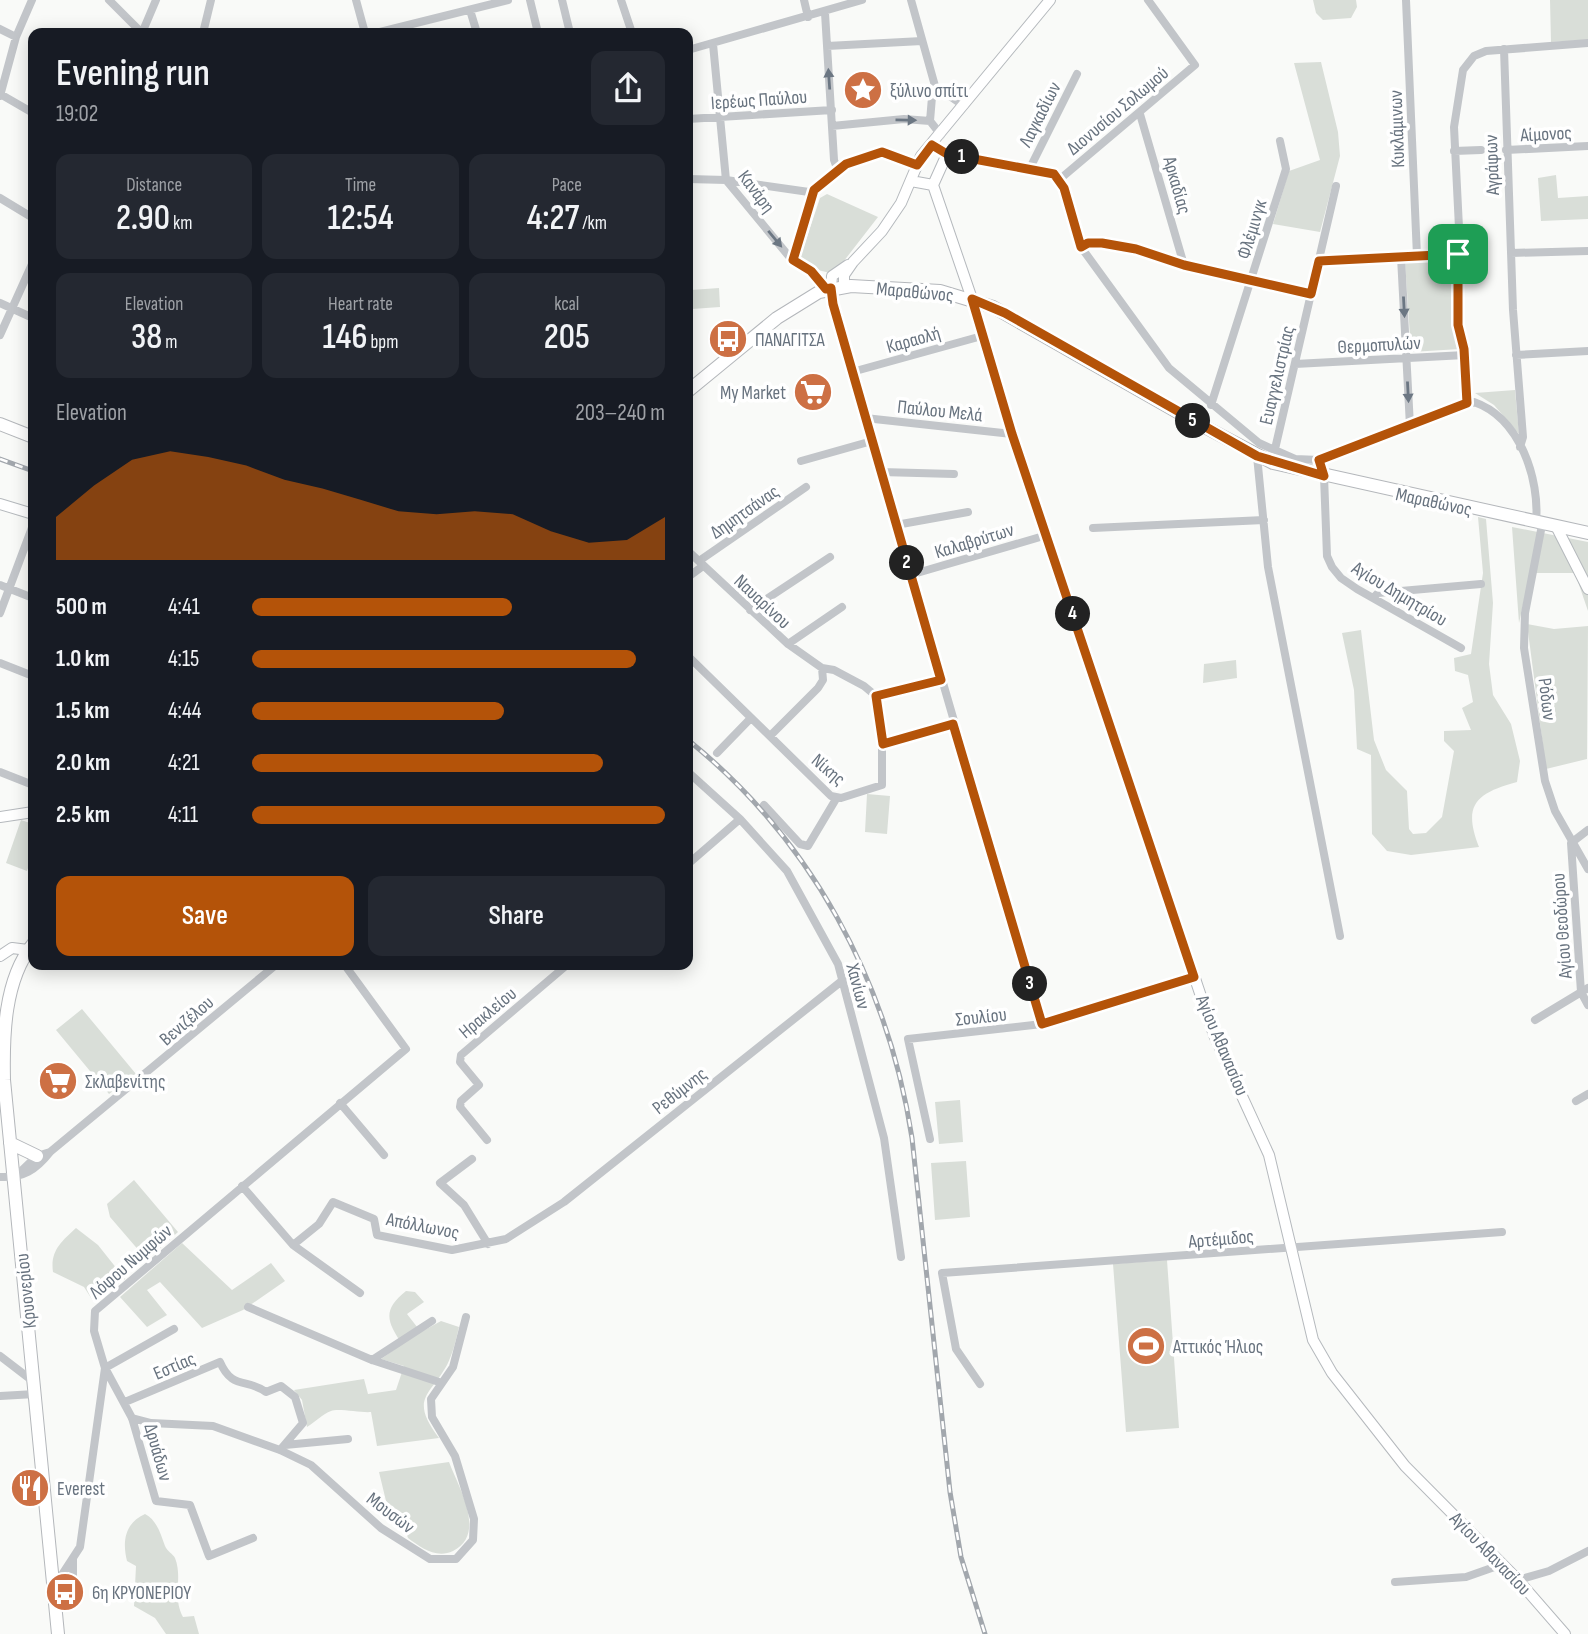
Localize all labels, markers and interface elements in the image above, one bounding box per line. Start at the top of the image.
text: Evening run [56,51,210,96]
button: share [591,51,665,125]
street label: Διονυσίου Σολωμού [1062,62,1174,160]
one-way arrow [823,68,834,90]
place icon: ξύλινο σπίτι [842,69,884,111]
street label: Λαγκαδίων [1014,78,1067,152]
place label: ξύλινο σπίτι [890,80,969,103]
street label: Ιερέως Παύλου [710,86,808,115]
street label: Κυκλάμινων [1385,89,1410,168]
text: 19:02 [56,100,98,128]
one-way arrow [895,114,917,126]
street label: Αίμονος [1519,122,1572,147]
street label: Αγράφων [1480,134,1505,197]
pin: 1 [944,140,979,174]
text: 1 [958,145,965,168]
street label: Αρκαδίας [1157,153,1196,217]
street label: Κανάρη [732,166,779,218]
text: Distance [126,174,182,197]
text: Time [345,174,376,197]
text: Pace [552,174,582,197]
street label: Φλέμινγκ [1233,196,1273,262]
text: 2.90 [116,197,170,240]
text: 12:54 [327,197,394,240]
text: 4:27 [527,197,579,240]
text: km [170,212,192,235]
text: /km [579,212,607,235]
pin [1428,224,1488,284]
one-way arrow [767,230,782,247]
icon: arrive [1439,235,1477,273]
street label: Μαραθώνος [875,278,954,307]
text: Elevation [125,293,183,316]
text: Heart rate [328,293,393,316]
text: kcal [554,293,579,316]
one-way arrow [1398,297,1409,319]
text: 38 [131,316,162,359]
text: 146 [323,316,367,359]
text: 205 [544,316,590,359]
bus stop icon: ΠΑΝΑΓΙΤΣΑ [707,318,749,360]
street label: Καραολή [884,322,943,359]
street label: Ευαγγελιστρίας [1255,324,1300,427]
place label: ΠΑΝΑΓΙΤΣΑ [755,329,825,352]
text: m [162,331,177,354]
text: bpm [367,331,398,354]
street label: Θερμοπυλών [1337,332,1422,359]
supermarket icon: My Market [792,371,834,413]
one-way arrow [1403,381,1414,403]
place label: My Market [720,382,786,405]
street label: Παύλου Μελά [896,396,984,427]
text: Elevation [56,399,127,427]
text: 203–240 m [575,399,665,427]
pin: 5 [1176,404,1210,438]
text: 5 [1188,409,1197,432]
street label: Δημητσάνας [706,480,784,544]
street label: Μαραθώνος [1393,483,1474,522]
street label: Καλαβρύτων [932,518,1017,564]
pin: 2 [890,546,925,580]
text: 2 [902,551,911,574]
street label: Αγίου Δημητρίου [1347,556,1451,632]
street label: Ναυαρίνου [729,570,795,634]
text: 500 m [56,593,107,621]
text: 4:41 [168,593,200,621]
pin: 4 [1056,596,1090,632]
text: 4 [1068,602,1077,625]
text: 1.0 km [56,645,110,673]
text: 4:15 [168,645,199,673]
street label: Ρόδων [1533,677,1561,722]
text: 1.5 km [56,697,109,725]
text: 4:44 [168,697,201,725]
text: 2.0 km [56,749,110,777]
text: 4:21 [168,749,200,777]
street label: Νίκης [806,749,850,791]
text: 2.5 km [56,801,110,829]
text: 4:11 [168,801,198,829]
street label: Αγίου Θεοδώρου [1547,872,1578,981]
button: Save [56,876,354,956]
button: Share [368,876,665,956]
street label: Χανίων [840,960,875,1012]
pin: 3 [1012,967,1048,1002]
text: 3 [1025,972,1034,995]
street label: Ηρακλείου [455,982,521,1044]
street label: Βενιζέλου [155,991,219,1051]
street label: Αγίου Αθανασίου [1190,991,1253,1099]
street label: Σουλίου [954,1003,1008,1032]
supermarket icon: Σκλαβενίτης [37,1060,79,1102]
street label: Ρεθύμνης [648,1063,712,1120]
place label: Σκλαβενίτης [85,1071,165,1094]
street label: Απόλλωνος [383,1208,461,1245]
street label: Λόφου Νυμφών [84,1220,177,1305]
street label: Αρτέμιδος [1186,1225,1255,1254]
street label: Κρυονερίου [11,1252,42,1329]
sports icon: Αττικός Ήλιος [1125,1325,1167,1367]
place label: Αττικός Ήλιος [1172,1336,1263,1359]
street label: Εστίας [150,1347,199,1385]
street label: Δρυάδων [138,1421,177,1484]
restaurant icon: Everest [9,1467,51,1509]
place label: Everest [57,1478,105,1501]
street label: Μουσών [362,1488,419,1539]
street label: Αγίου Αθανασίου [1444,1507,1535,1600]
bus stop icon: 6η ΚΡΥΟΝΕΡΙΟΥ [44,1571,86,1613]
place label: 6η ΚΡΥΟΝΕΡΙΟΥ [92,1582,191,1605]

